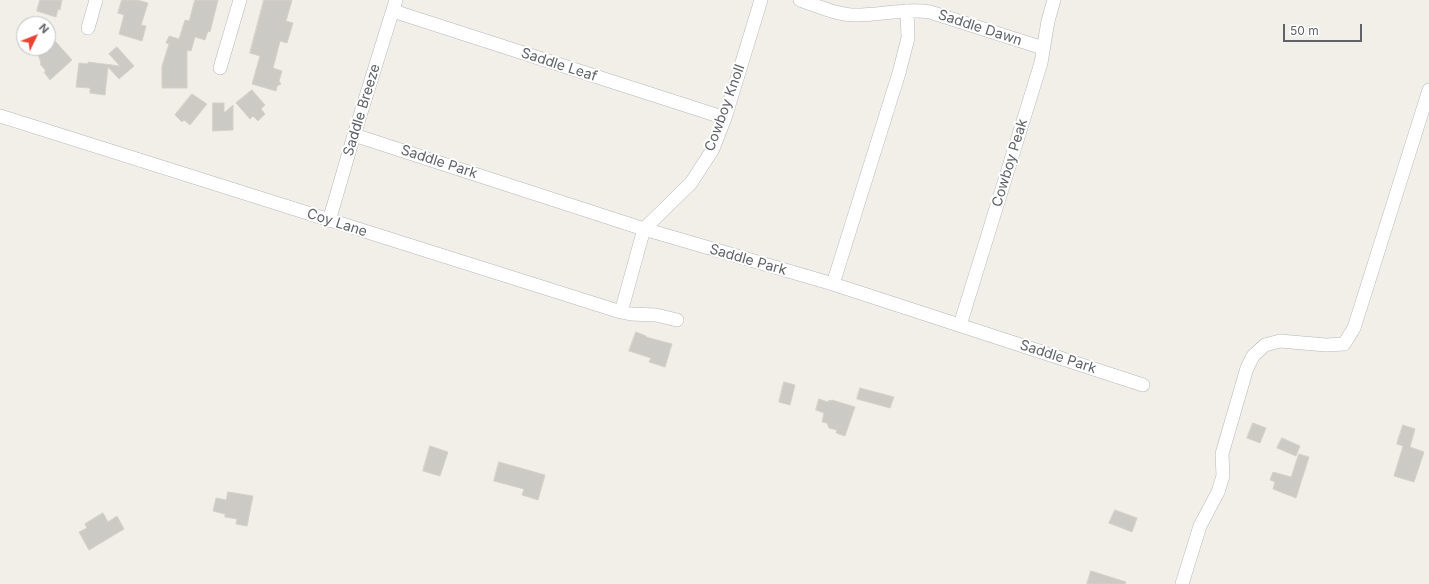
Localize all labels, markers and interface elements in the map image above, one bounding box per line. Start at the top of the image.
street label: Saddle Dawn [936,7,1024,49]
north arrow [16,16,56,56]
scale bar [1285,16,1364,42]
text: N [36,21,52,36]
text: 50 m [1290,23,1319,38]
street label: Saddle Leaf [519,45,599,85]
street label: Saddle Breeze [340,62,384,158]
street label: Cowboy Knoll [702,62,748,154]
street label: Cowboy Peak [989,117,1031,209]
street label: Saddle Park [399,142,479,182]
street label: Coy Lane [305,205,369,241]
street label: Saddle Park [707,241,789,279]
street label: Saddle Park [1018,337,1098,377]

